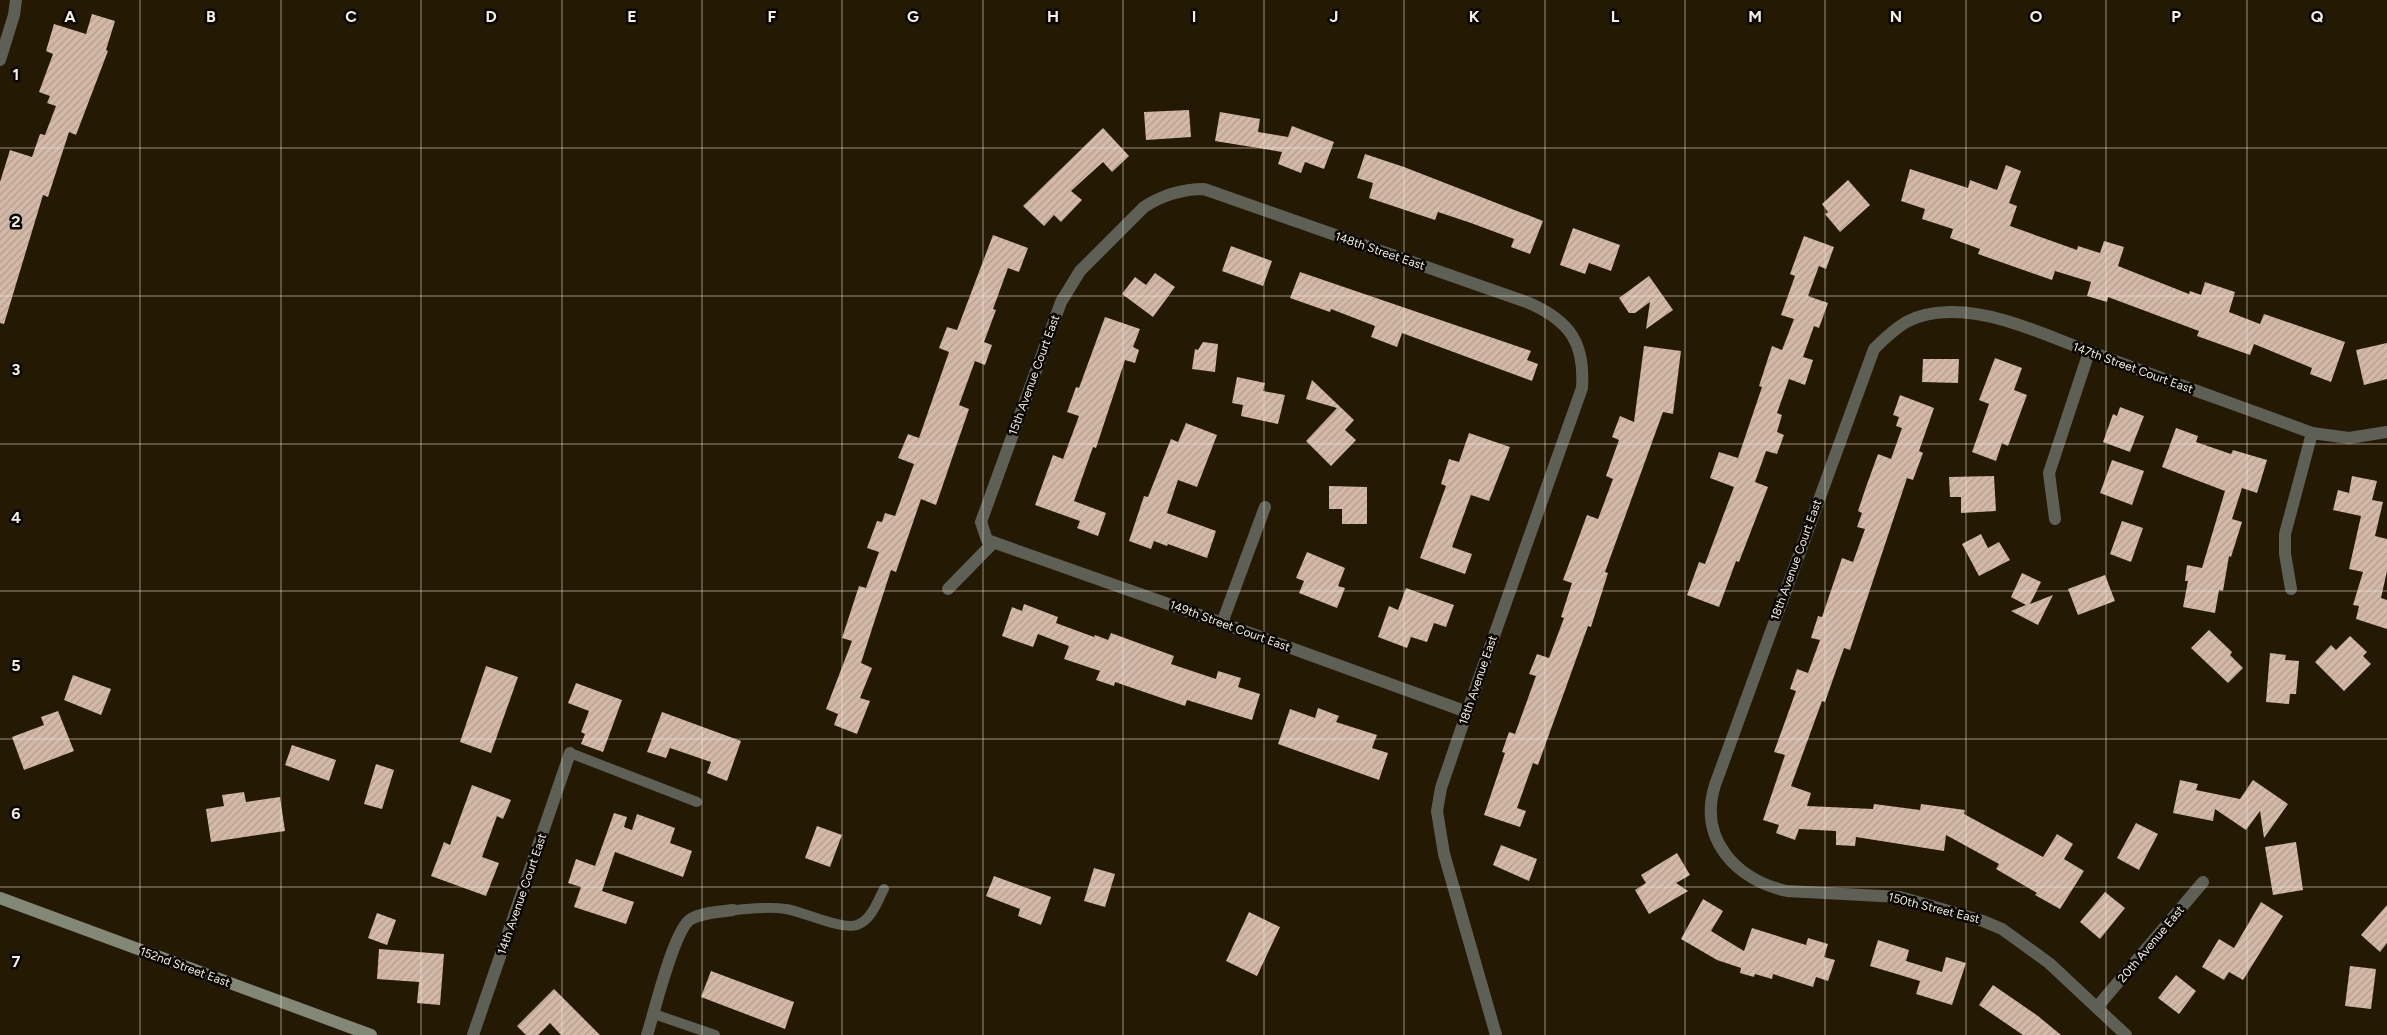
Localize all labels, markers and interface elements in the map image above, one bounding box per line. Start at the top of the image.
text: A [64,7,76,26]
text: B [206,7,216,26]
text: C [345,7,357,26]
text: D [485,7,497,26]
text: E [627,7,637,26]
text: F [768,7,777,26]
text: G [907,7,919,26]
text: H [1047,7,1059,26]
text: I [1192,7,1196,26]
text: J [1330,7,1338,26]
text: K [1469,7,1480,26]
text: L [1611,7,1620,26]
text: M [1748,7,1762,26]
text: N [1890,7,1902,26]
text: O [2030,7,2043,26]
text: P [2171,7,2181,26]
text: Q [2311,7,2324,26]
text: 1 [13,65,19,84]
text: 2 [11,212,21,231]
street label: 148th Street East [1333,229,1427,273]
street label: 15th Avenue Court East [1006,313,1062,437]
street label: 147th Street Court East [2071,340,2195,396]
text: 3 [12,360,21,379]
street label: 18th Avenue Court East [1768,497,1825,622]
text: 4 [11,508,21,527]
street label: 149th Street Court East [1168,598,1293,654]
street label: 18th Avenue East [1456,633,1500,726]
text: 5 [11,656,21,675]
text: 6 [11,804,21,823]
street label: 14th Avenue Court East [495,831,550,956]
street label: 150th Street East [1887,890,1982,926]
street label: 20th Avenue East [2115,903,2187,985]
street label: 152nd Street East [138,944,233,990]
text: 7 [12,952,21,971]

